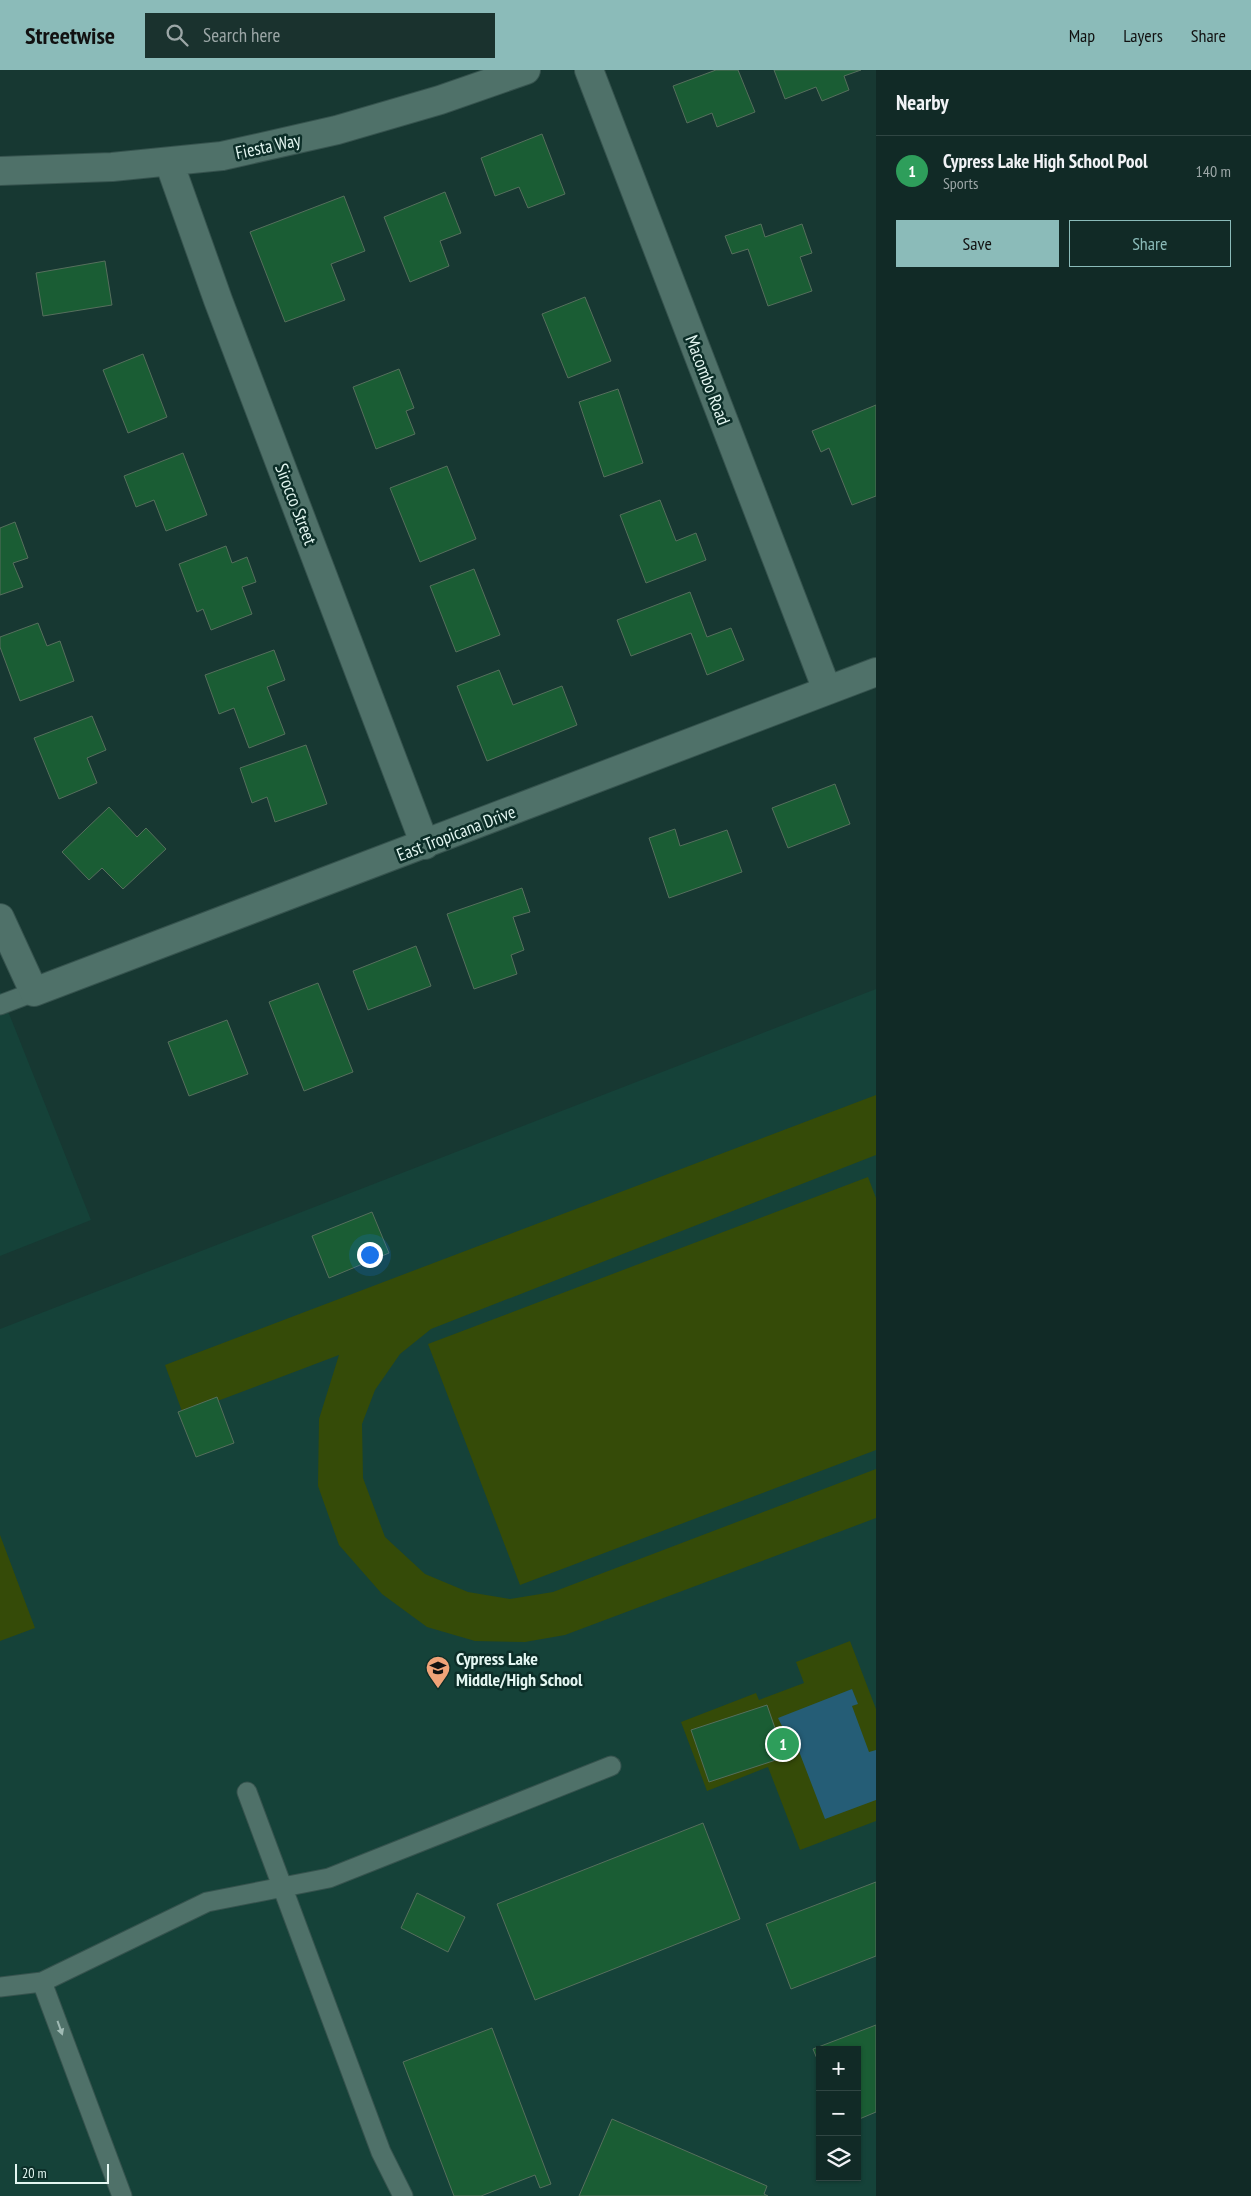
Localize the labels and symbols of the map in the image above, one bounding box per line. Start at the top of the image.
street label: Fiesta Way [233,128,303,164]
street label: Macombo Road [680,332,736,428]
street label: Sirocco Street [270,460,322,548]
street label: East Tropicana Drive [393,800,519,866]
your location [357,1242,383,1268]
place label: Cypress Lake Middle/High School [456,1647,583,1691]
school or university icon: Cypress Lake Middle/High School [425,1655,451,1689]
pin: 1 [767,1725,799,1763]
one-way arrow [56,2021,64,2035]
scale bar [15,2161,109,2184]

